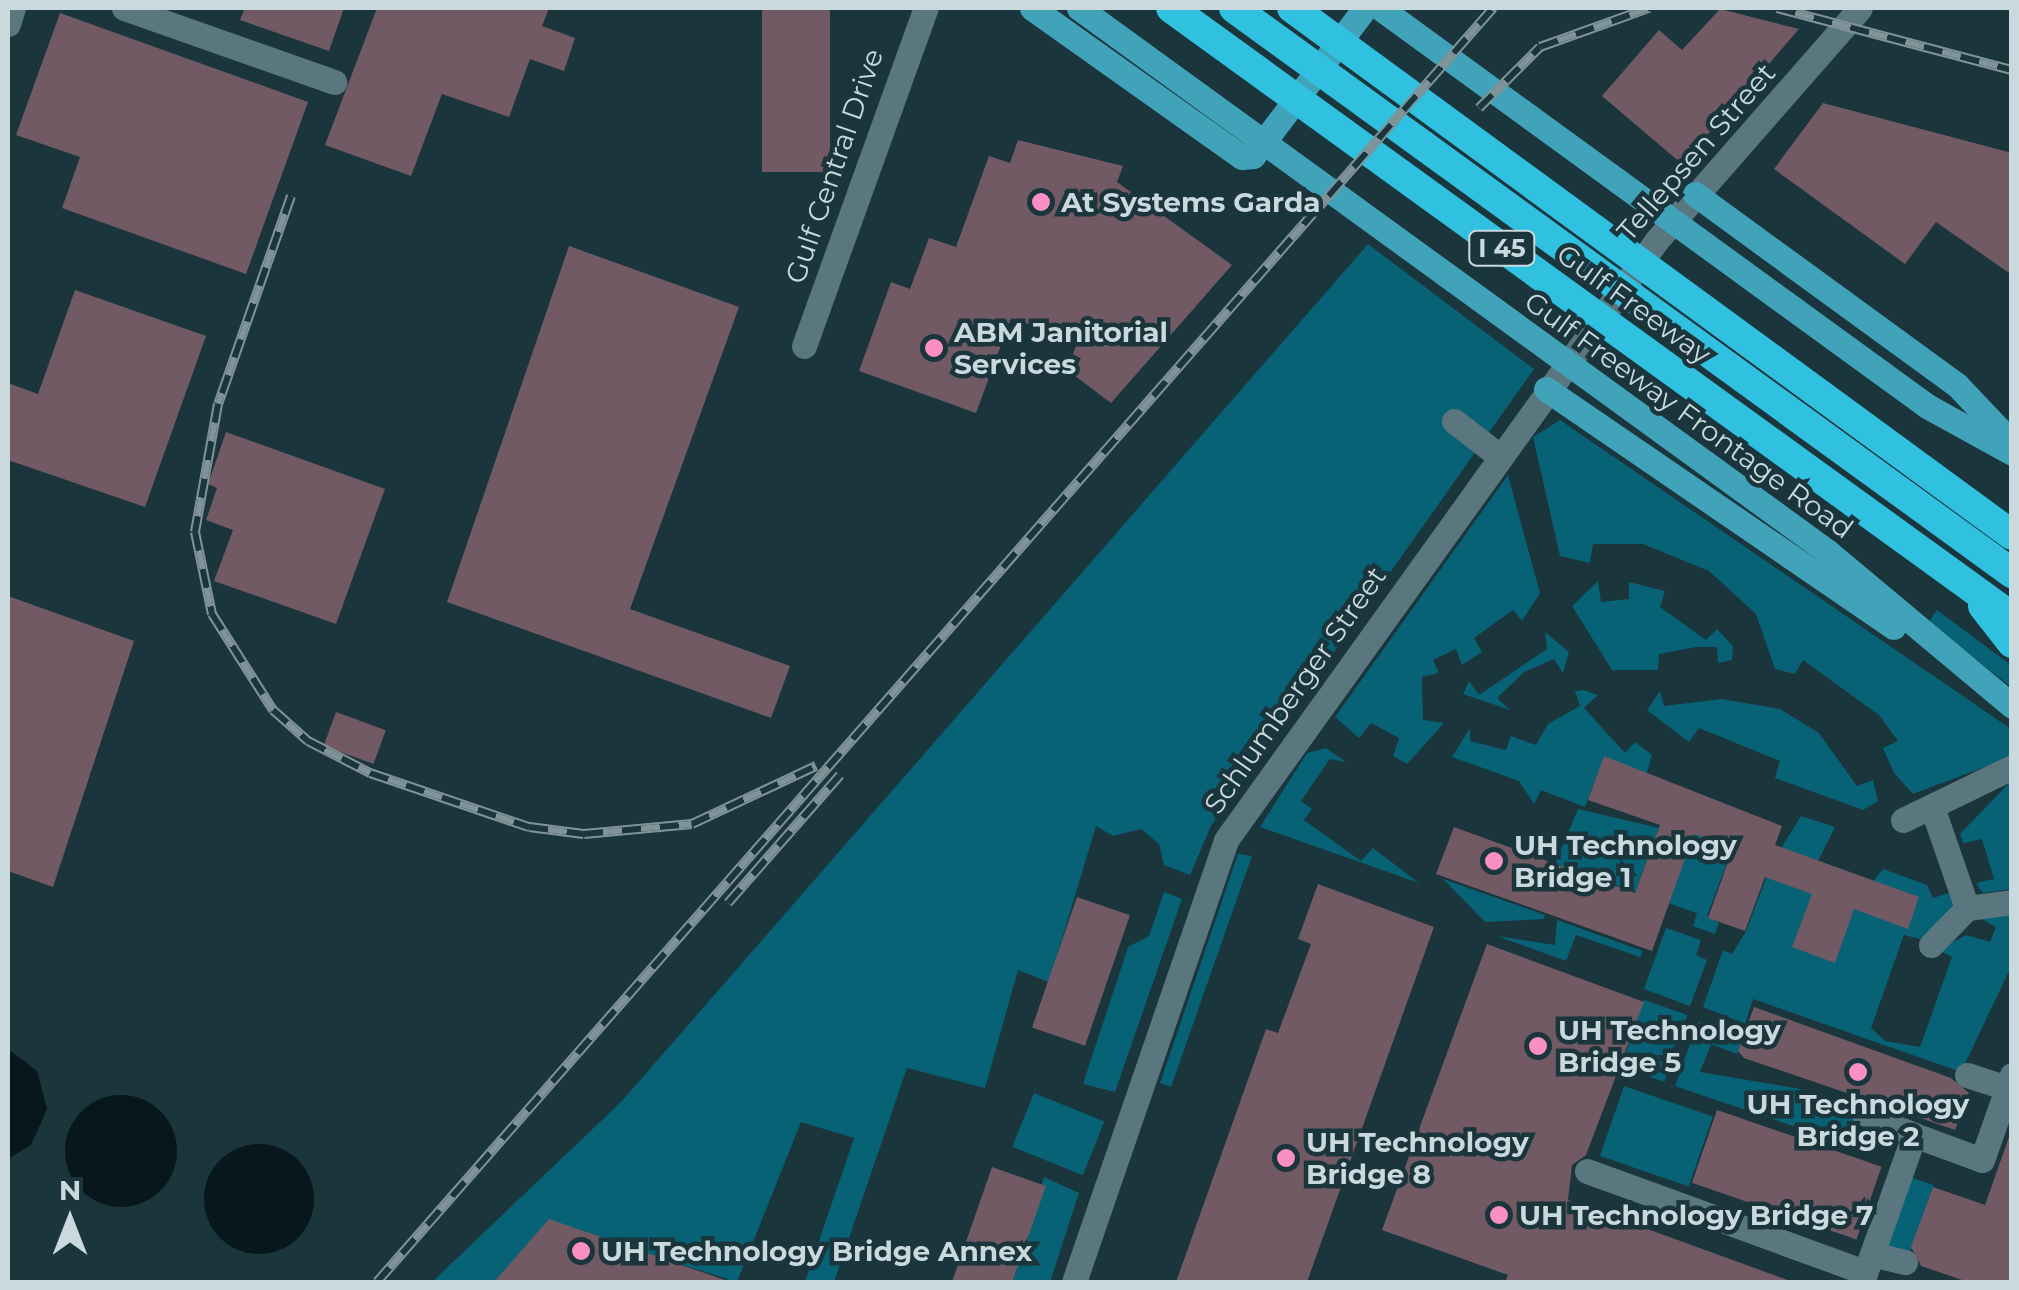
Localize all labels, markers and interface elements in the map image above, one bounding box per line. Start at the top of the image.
street label: Gulf Central Drive [778,44,890,288]
street label: Tellepsen Street [1610,56,1782,248]
place label: At Systems Garda [1061,185,1321,219]
marker: At Systems Garda [1030,191,1052,213]
road number: I 45 [1467,228,1537,268]
street label: Gulf Freeway [1551,237,1717,371]
street label: Gulf Freeway Frontage Road [1518,284,1860,546]
place label: ABM Janitorial Services [954,315,1168,381]
marker: ABM Janitorial Services [923,337,945,359]
street label: Schlumberger Street [1197,560,1393,820]
place label: UH Technology Bridge 1 [1514,828,1737,894]
marker: UH Technology Bridge 1 [1483,850,1505,872]
place label: UH Technology Bridge 5 [1558,1013,1781,1079]
marker: UH Technology Bridge 5 [1527,1035,1549,1057]
marker: UH Technology Bridge 2 [1847,1061,1869,1083]
place label: UH Technology Bridge 2 [1747,1087,1969,1153]
place label: UH Technology Bridge 8 [1306,1125,1529,1191]
marker: UH Technology Bridge 8 [1275,1147,1297,1169]
north arrow [20,1170,120,1270]
text: N [59,1173,81,1207]
place label: UH Technology Bridge 7 [1519,1198,1873,1232]
marker: UH Technology Bridge 7 [1488,1204,1510,1226]
place label: UH Technology Bridge Annex [601,1234,1032,1268]
marker: UH Technology Bridge Annex [570,1240,592,1262]

